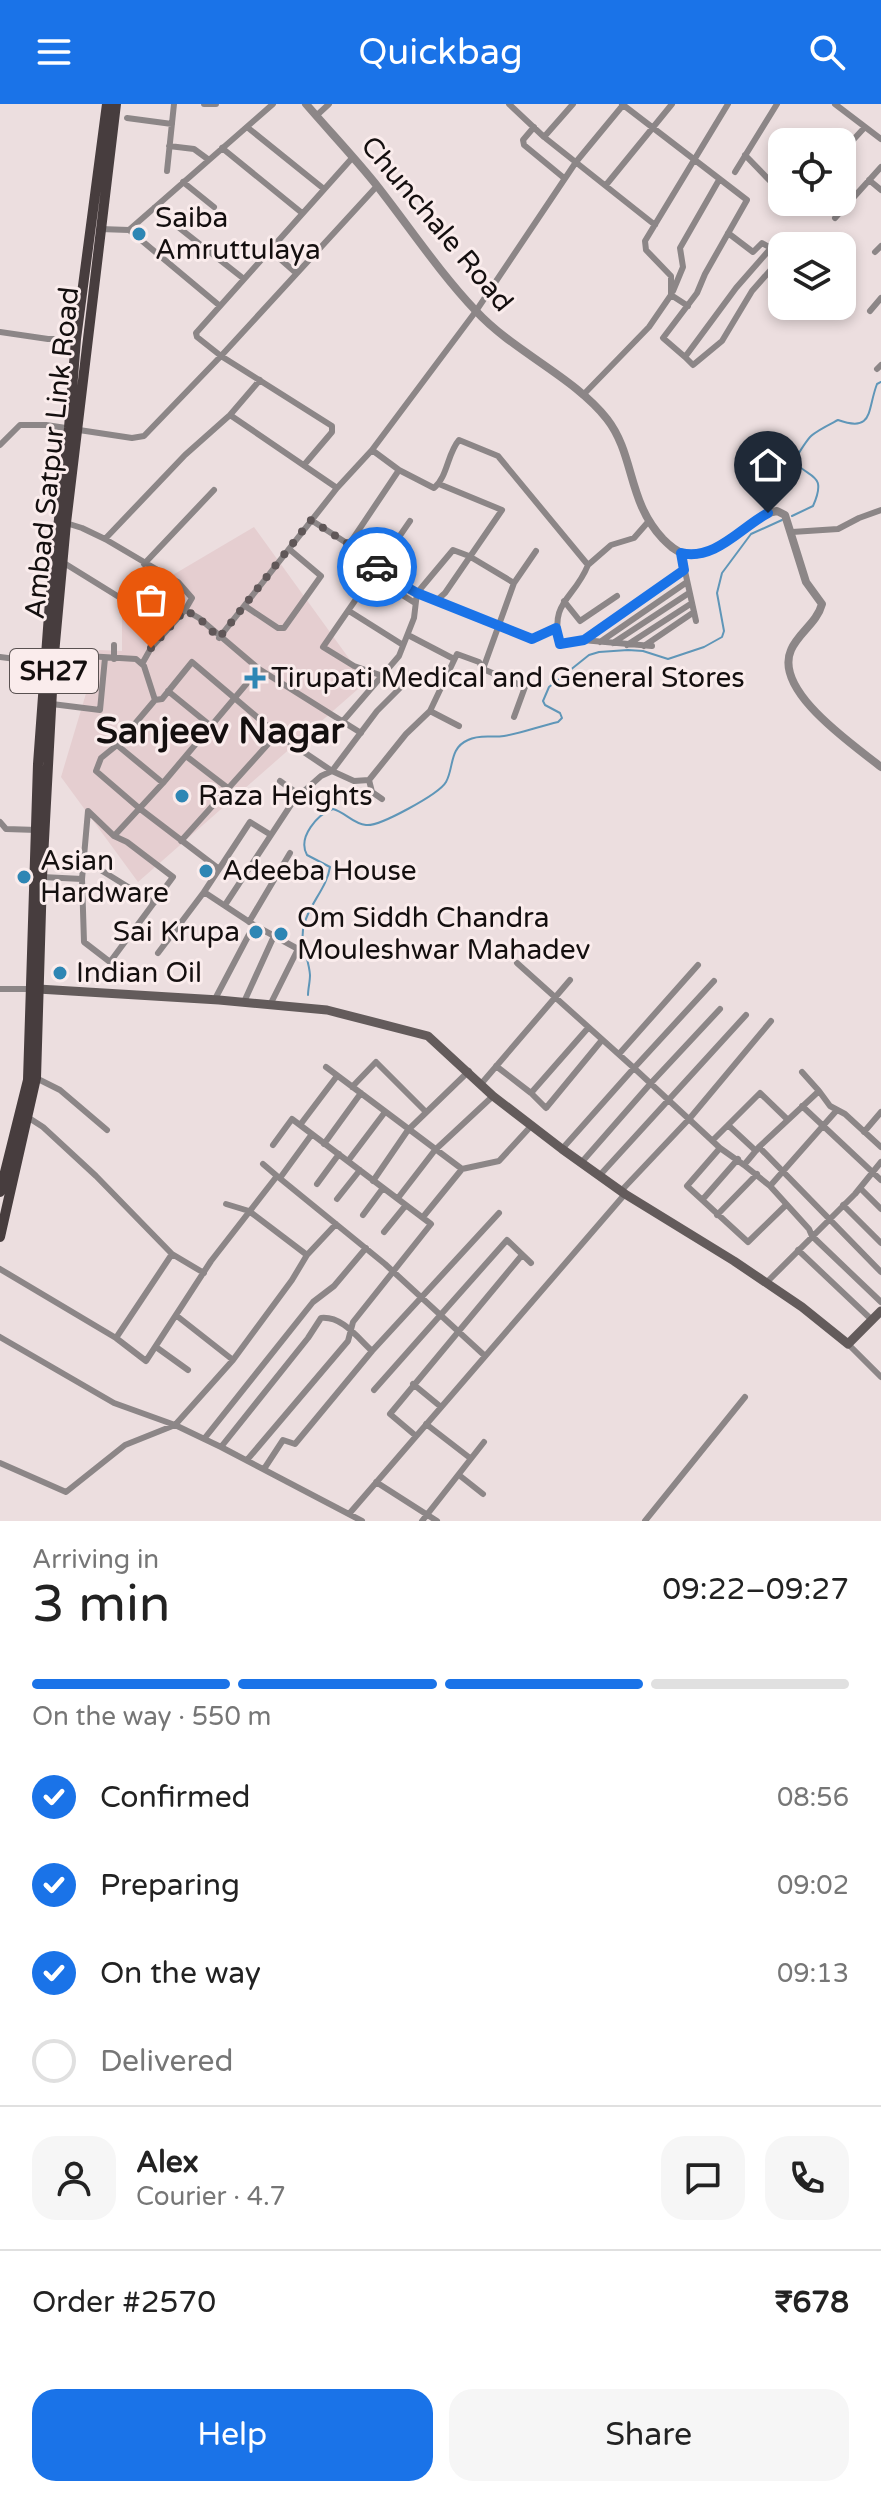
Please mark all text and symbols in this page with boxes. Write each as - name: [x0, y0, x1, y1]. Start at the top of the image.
- icon: menu: [32, 30, 76, 74]
- icon: search: [805, 30, 849, 74]
- text: Quickbag: [358, 31, 523, 74]
- map controls: [768, 128, 856, 320]
- button: locate: [768, 128, 856, 216]
- street label: Chunchale Road: [354, 129, 520, 319]
- place label: Saiba Amruttulaya: [155, 201, 321, 267]
- marker: Saiba Amruttulaya: [130, 225, 148, 243]
- button: layers: [768, 232, 856, 320]
- street label: Ambad Satpur Link Road: [18, 285, 86, 621]
- pin: [734, 431, 802, 513]
- icon: home: [746, 443, 790, 487]
- courier: [337, 527, 417, 607]
- icon: car: [355, 545, 399, 589]
- pin: [117, 566, 185, 648]
- icon: bag: [129, 578, 173, 622]
- road number: SH27: [10, 649, 98, 693]
- place label: Tirupati Medical and General Stores: [271, 661, 745, 695]
- marker: Tirupati Medical and General Stores: [246, 669, 264, 687]
- district label: Sanjeev Nagar: [96, 710, 345, 753]
- place label: Raza Heights: [198, 779, 373, 813]
- marker: Raza Heights: [173, 787, 191, 805]
- place label: Asian Hardware: [40, 844, 169, 910]
- place label: Adeeba House: [222, 854, 417, 888]
- marker: Adeeba House: [197, 862, 215, 880]
- marker: Asian Hardware: [15, 868, 33, 886]
- place label: Om Siddh Chandra Mouleshwar Mahadev: [297, 901, 590, 967]
- place label: Sai Krupa: [113, 915, 240, 949]
- marker: Sai Krupa: [247, 923, 265, 941]
- marker: Om Siddh Chandra Mouleshwar Mahadev: [272, 925, 290, 943]
- place label: Indian Oil: [76, 956, 202, 990]
- marker: Indian Oil: [51, 964, 69, 982]
- text: Arriving in: [32, 1544, 159, 1575]
- text: 09:22–09:27: [662, 1571, 849, 1608]
- text: 3 min: [32, 1573, 171, 1636]
- text: On the way · 550 m: [32, 1701, 271, 1732]
- icon: check: [32, 1775, 76, 1819]
- text: Confirmed: [100, 1779, 251, 1816]
- text: 08:56: [777, 1782, 849, 1813]
- icon: check: [32, 1863, 76, 1907]
- text: Preparing: [100, 1867, 240, 1904]
- text: 09:02: [777, 1870, 849, 1901]
- icon: check: [32, 1951, 76, 1995]
- text: On the way: [100, 1955, 261, 1992]
- text: 09:13: [777, 1958, 849, 1989]
- text: Delivered: [100, 2043, 234, 2080]
- button: person: [32, 2136, 116, 2220]
- button: chat: [661, 2136, 745, 2220]
- button: phone: [765, 2136, 849, 2220]
- text: Alex: [136, 2144, 199, 2181]
- text: Courier · 4.7: [136, 2181, 286, 2212]
- text: Order #2570: [32, 2284, 216, 2321]
- text: ₹678: [775, 2284, 849, 2321]
- button: Help: [32, 2389, 433, 2481]
- button: Share: [449, 2389, 849, 2481]

